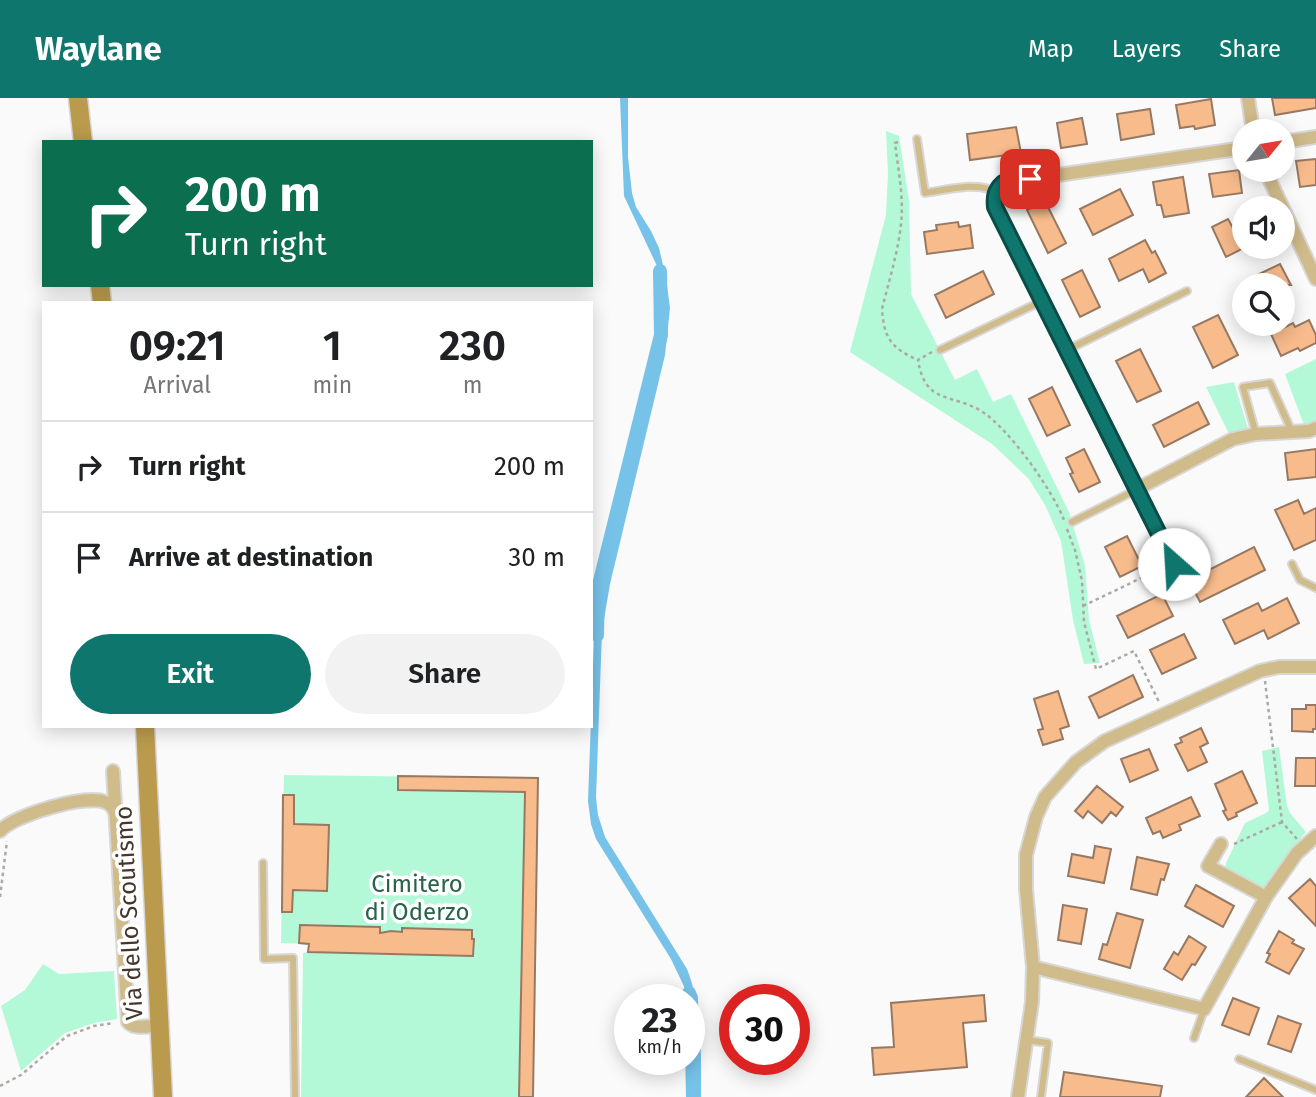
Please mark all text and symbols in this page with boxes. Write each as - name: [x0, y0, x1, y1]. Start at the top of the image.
- text: Waylane: [35, 29, 162, 69]
- text: Map: [1028, 35, 1074, 63]
- text: Layers: [1112, 35, 1181, 63]
- text: Share: [1219, 35, 1281, 63]
- north arrow: [1232, 119, 1295, 182]
- map controls: [1232, 119, 1295, 336]
- pin: [1000, 149, 1060, 209]
- icon: arrive: [1011, 160, 1049, 198]
- text: 200 m: [185, 165, 321, 224]
- icon: right: [70, 168, 161, 259]
- button: sound: [1232, 196, 1295, 259]
- text: Turn right: [185, 225, 327, 263]
- button: search: [1232, 273, 1295, 336]
- text: 09:21: [129, 321, 226, 371]
- text: 1: [323, 321, 342, 371]
- text: 230: [439, 321, 506, 371]
- text: Arrival: [144, 371, 211, 399]
- text: min: [312, 371, 352, 399]
- text: m: [463, 371, 482, 399]
- icon: right: [70, 448, 108, 486]
- text: Turn right: [129, 451, 246, 482]
- text: 200 m: [494, 451, 565, 482]
- position arrow: [1137, 527, 1211, 601]
- icon: arrive: [70, 539, 108, 577]
- text: Arrive at destination: [129, 542, 373, 573]
- text: 30 m: [508, 542, 565, 573]
- button: Exit: [70, 634, 311, 714]
- button: Share: [325, 634, 565, 714]
- street label: Via dello Scoutismo: [109, 805, 149, 1021]
- park label: Cimitero di Oderzo: [365, 870, 469, 926]
- speed limit sign: 30: [719, 984, 810, 1075]
- text: 23: [641, 999, 678, 1041]
- text: km/h: [637, 1036, 682, 1058]

